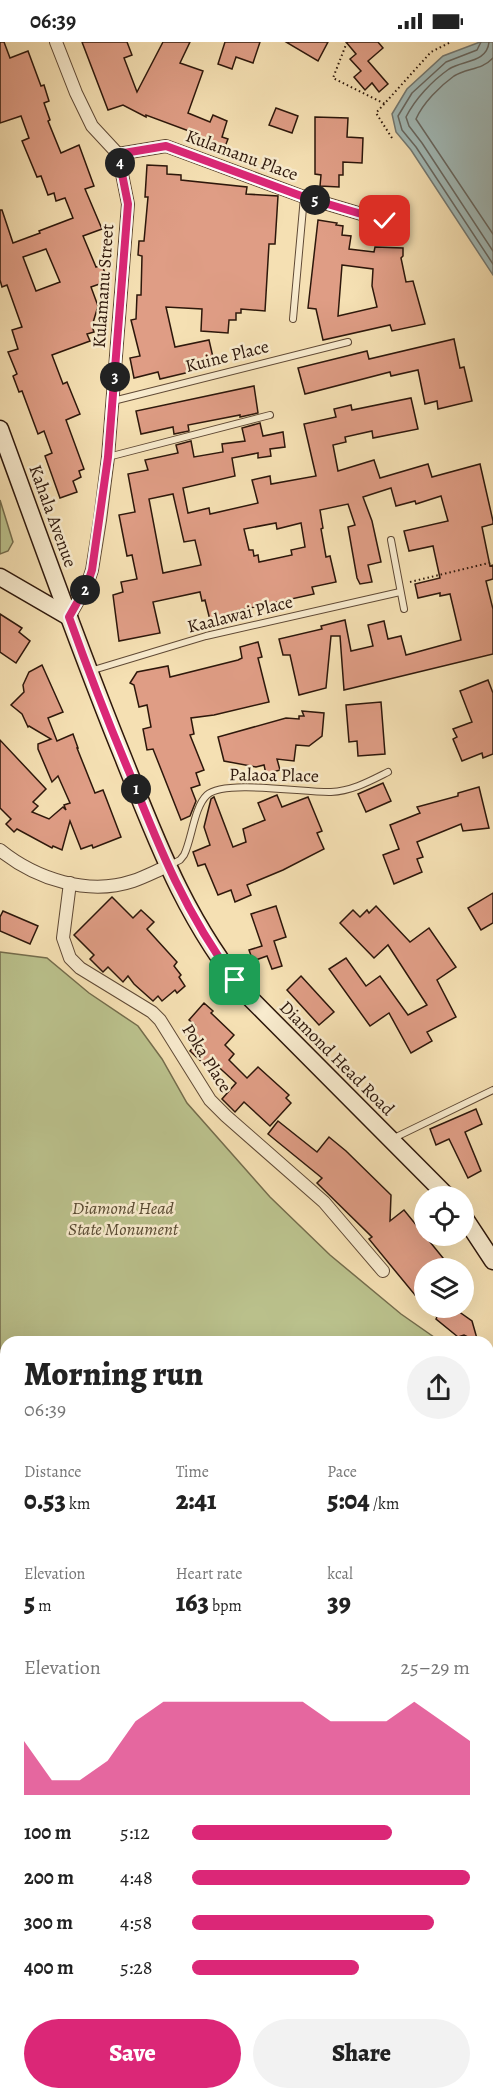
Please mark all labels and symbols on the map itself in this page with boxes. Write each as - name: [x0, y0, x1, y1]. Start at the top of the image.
- street label: Kulamanu Place: [182, 124, 302, 186]
- pin: 4: [105, 148, 135, 178]
- pin: 5: [300, 185, 330, 215]
- pin: [359, 195, 410, 246]
- street label: Kulamanu Street: [87, 223, 119, 349]
- street label: Kuine Place: [183, 334, 271, 378]
- pin: 3: [100, 362, 130, 392]
- street label: Kahala Avenue: [23, 461, 83, 571]
- pin: 2: [70, 575, 100, 605]
- street label: Kaalawai Place: [185, 589, 295, 639]
- street label: Palaoa Place: [229, 762, 319, 788]
- pin: 1: [121, 774, 151, 804]
- pin: [209, 954, 260, 1005]
- street label: Diamond Head Road: [274, 995, 400, 1121]
- street label: Poka Place: [176, 1019, 238, 1097]
- park label: Diamond Head State Monument: [68, 1196, 179, 1241]

